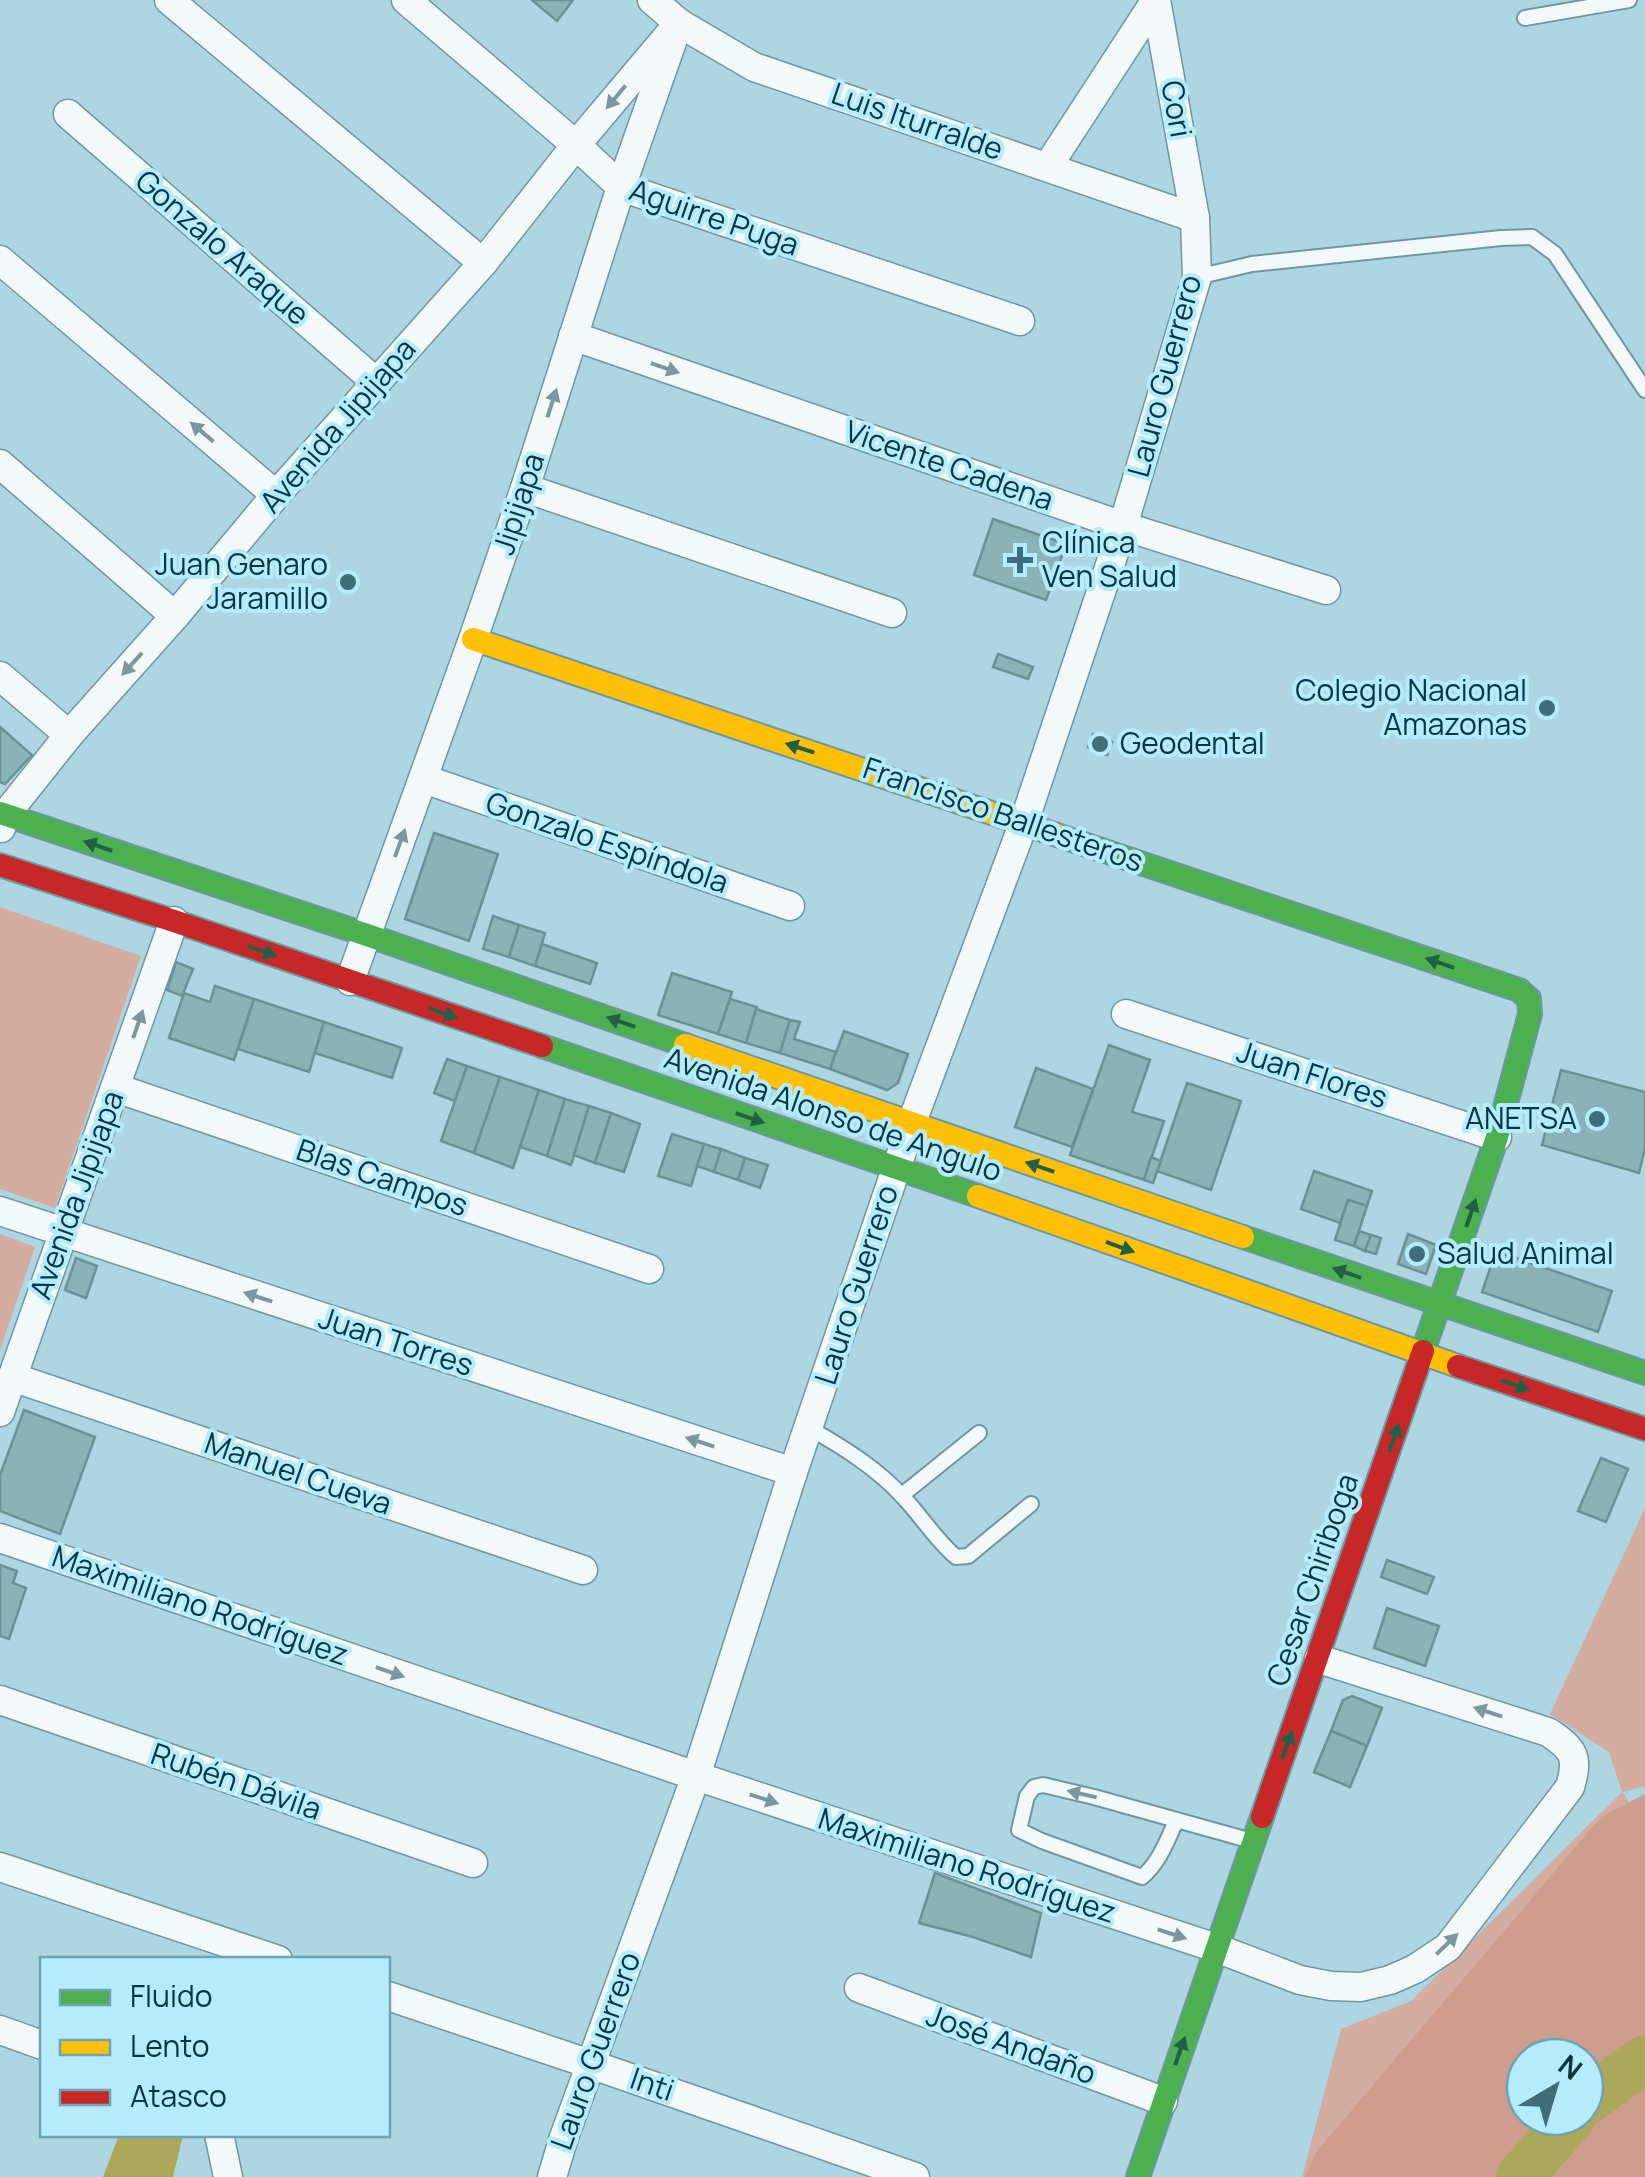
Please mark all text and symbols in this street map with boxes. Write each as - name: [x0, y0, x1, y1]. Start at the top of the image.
- street label: Luis Iturralde: [826, 72, 1009, 169]
- street label: Cori: [1152, 77, 1203, 140]
- one-way arrow: [606, 85, 627, 110]
- street label: Gonzalo Araque: [127, 160, 319, 334]
- street label: Aguirre Puga: [624, 168, 805, 265]
- street label: Lauro Guerrero: [1117, 270, 1210, 481]
- street label: Avenida Jipijapa: [250, 329, 424, 521]
- one-way arrow: [651, 361, 681, 376]
- one-way arrow: [545, 388, 560, 418]
- street label: Vicente Cadena: [840, 410, 1059, 519]
- one-way arrow: [189, 421, 214, 443]
- street label: Jipijapa: [482, 448, 553, 559]
- place label: Clínica Ven Salud: [1042, 521, 1177, 596]
- place label: Juan Genaro Jaramillo: [155, 543, 328, 618]
- marker: Clínica Ven Salud: [1007, 547, 1033, 573]
- marker: Juan Genaro Jaramillo: [337, 571, 359, 593]
- one-way arrow: [122, 651, 144, 676]
- place label: Colegio Nacional Amazonas: [1295, 669, 1527, 744]
- marker: Colegio Nacional Amazonas: [1536, 697, 1558, 719]
- place label: Geodental: [1120, 722, 1265, 763]
- marker: Geodental: [1089, 733, 1111, 755]
- one-way arrow: [785, 739, 815, 754]
- street label: Francisco Ballesteros: [858, 746, 1149, 881]
- street label: Gonzalo Espíndola: [481, 781, 734, 902]
- one-way arrow: [393, 828, 408, 858]
- one-way arrow: [83, 838, 113, 853]
- one-way arrow: [247, 944, 277, 959]
- one-way arrow: [1425, 954, 1455, 969]
- one-way arrow: [428, 1006, 458, 1021]
- one-way arrow: [132, 1008, 147, 1038]
- one-way arrow: [606, 1014, 636, 1029]
- street label: Juan Flores: [1232, 1030, 1393, 1117]
- street label: Avenida Alonso de Angulo: [659, 1037, 1008, 1191]
- street label: Avenida Jipijapa: [19, 1085, 132, 1304]
- place label: ANETSA: [1465, 1097, 1577, 1138]
- marker: ANETSA: [1586, 1108, 1608, 1130]
- one-way arrow: [736, 1111, 766, 1126]
- street label: Blas Campos: [291, 1128, 474, 1225]
- one-way arrow: [1025, 1158, 1055, 1173]
- street label: Lauro Guerrero: [804, 1179, 907, 1390]
- one-way arrow: [1464, 1198, 1479, 1228]
- place label: Salud Animal: [1437, 1232, 1614, 1273]
- one-way arrow: [1106, 1240, 1136, 1255]
- marker: Salud Animal: [1406, 1243, 1428, 1265]
- one-way arrow: [1332, 1265, 1362, 1280]
- one-way arrow: [243, 1288, 273, 1303]
- street label: Juan Torres: [314, 1296, 479, 1385]
- one-way arrow: [1500, 1379, 1530, 1394]
- street label: Manuel Cueva: [199, 1421, 397, 1524]
- one-way arrow: [1387, 1422, 1402, 1452]
- one-way arrow: [685, 1433, 715, 1448]
- street label: Cesar Chiriboga: [1256, 1468, 1367, 1691]
- street label: Maximiliano Rodríguez: [47, 1535, 354, 1675]
- one-way arrow: [376, 1665, 406, 1680]
- one-way arrow: [1473, 1704, 1503, 1719]
- one-way arrow: [1281, 1729, 1296, 1759]
- street label: Rubén Dávila: [146, 1732, 327, 1829]
- one-way arrow: [1066, 1786, 1097, 1801]
- one-way arrow: [750, 1792, 780, 1807]
- street label: Maximiliano Rodríguez: [813, 1797, 1121, 1932]
- one-way arrow: [1158, 1928, 1188, 1943]
- one-way arrow: [1434, 1933, 1458, 1956]
- street label: Lauro Guerrero: [540, 1946, 649, 2155]
- legend: [40, 1957, 390, 2137]
- text: Fluido: [130, 1975, 212, 2016]
- street label: José Andaño: [921, 1994, 1102, 2093]
- text: Lento: [130, 2025, 209, 2066]
- one-way arrow: [1173, 2036, 1188, 2066]
- north arrow: [1505, 2037, 1605, 2137]
- text: N: [1551, 2045, 1591, 2088]
- street label: Inti: [625, 2057, 680, 2110]
- text: Atasco: [130, 2075, 227, 2116]

